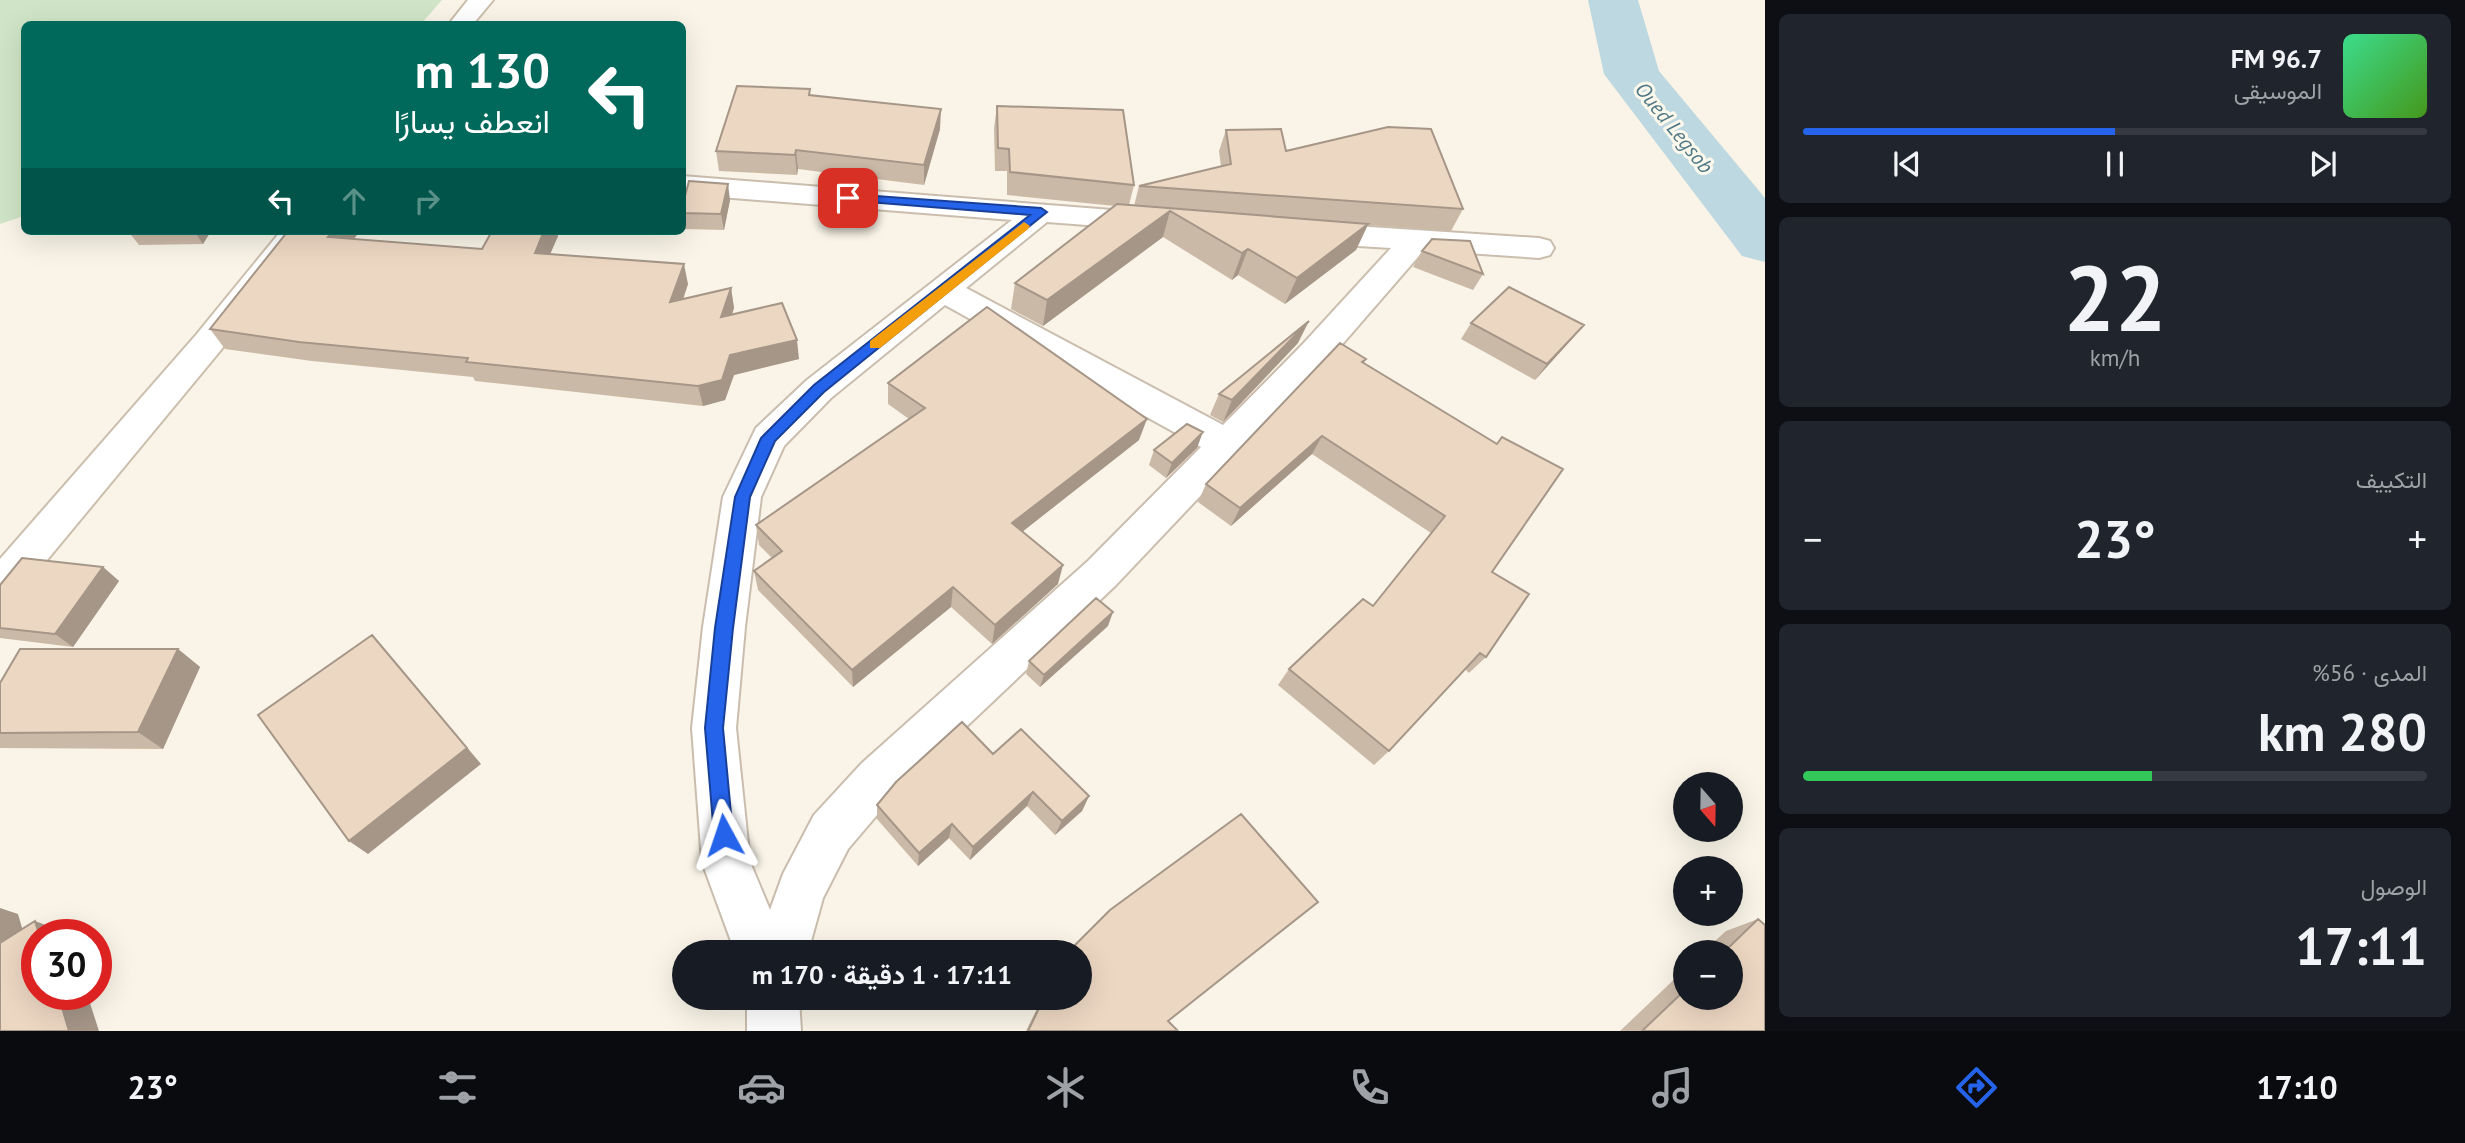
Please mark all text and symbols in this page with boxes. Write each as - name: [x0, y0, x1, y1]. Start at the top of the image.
- text: 130 m: [415, 38, 550, 102]
- text: 96.7 FM: [2231, 42, 2322, 75]
- icon: left: [574, 49, 665, 140]
- water label: Oued Legsob: [1629, 76, 1720, 179]
- text: الموسيقى: [2234, 76, 2322, 105]
- text: انعطف يسارًا: [394, 100, 550, 142]
- icon: previous: [1888, 145, 1926, 183]
- icon: pause: [2096, 145, 2134, 183]
- icon: next: [2304, 145, 2342, 183]
- pin: [818, 168, 878, 228]
- icon: arrive: [829, 179, 867, 217]
- icon: left: [262, 182, 300, 220]
- icon: ahead: [335, 182, 373, 220]
- icon: right: [408, 182, 446, 220]
- text: 22: [2063, 238, 2167, 356]
- text: km/h: [2090, 343, 2140, 372]
- text: التكييف: [2356, 465, 2427, 494]
- text: 23°: [2074, 505, 2156, 572]
- text: −: [1803, 514, 1822, 563]
- text: +: [2408, 514, 2427, 563]
- text: المدى · 56%: [2312, 658, 2427, 687]
- text: 280 km: [2258, 698, 2427, 765]
- north arrow: [1673, 772, 1743, 842]
- map controls: [1673, 772, 1743, 1010]
- position arrow: [687, 798, 761, 872]
- button: +: [1673, 856, 1743, 926]
- text: الوصول: [2361, 872, 2427, 901]
- text: 17:11: [2295, 912, 2427, 979]
- speed limit sign: 30: [21, 919, 112, 1010]
- button: −: [1673, 940, 1743, 1010]
- text: 17:11 · 1 دقيقة · 170 m: [752, 958, 1012, 991]
- icon: filters: [433, 1063, 482, 1112]
- icon: car: [737, 1063, 786, 1112]
- icon: climate: [1041, 1063, 1090, 1112]
- icon: phone: [1345, 1063, 1394, 1112]
- icon: music: [1648, 1063, 1697, 1112]
- icon: directions: [1952, 1063, 2001, 1112]
- text: 23°: [128, 1066, 178, 1108]
- text: 17:10: [2256, 1066, 2338, 1108]

